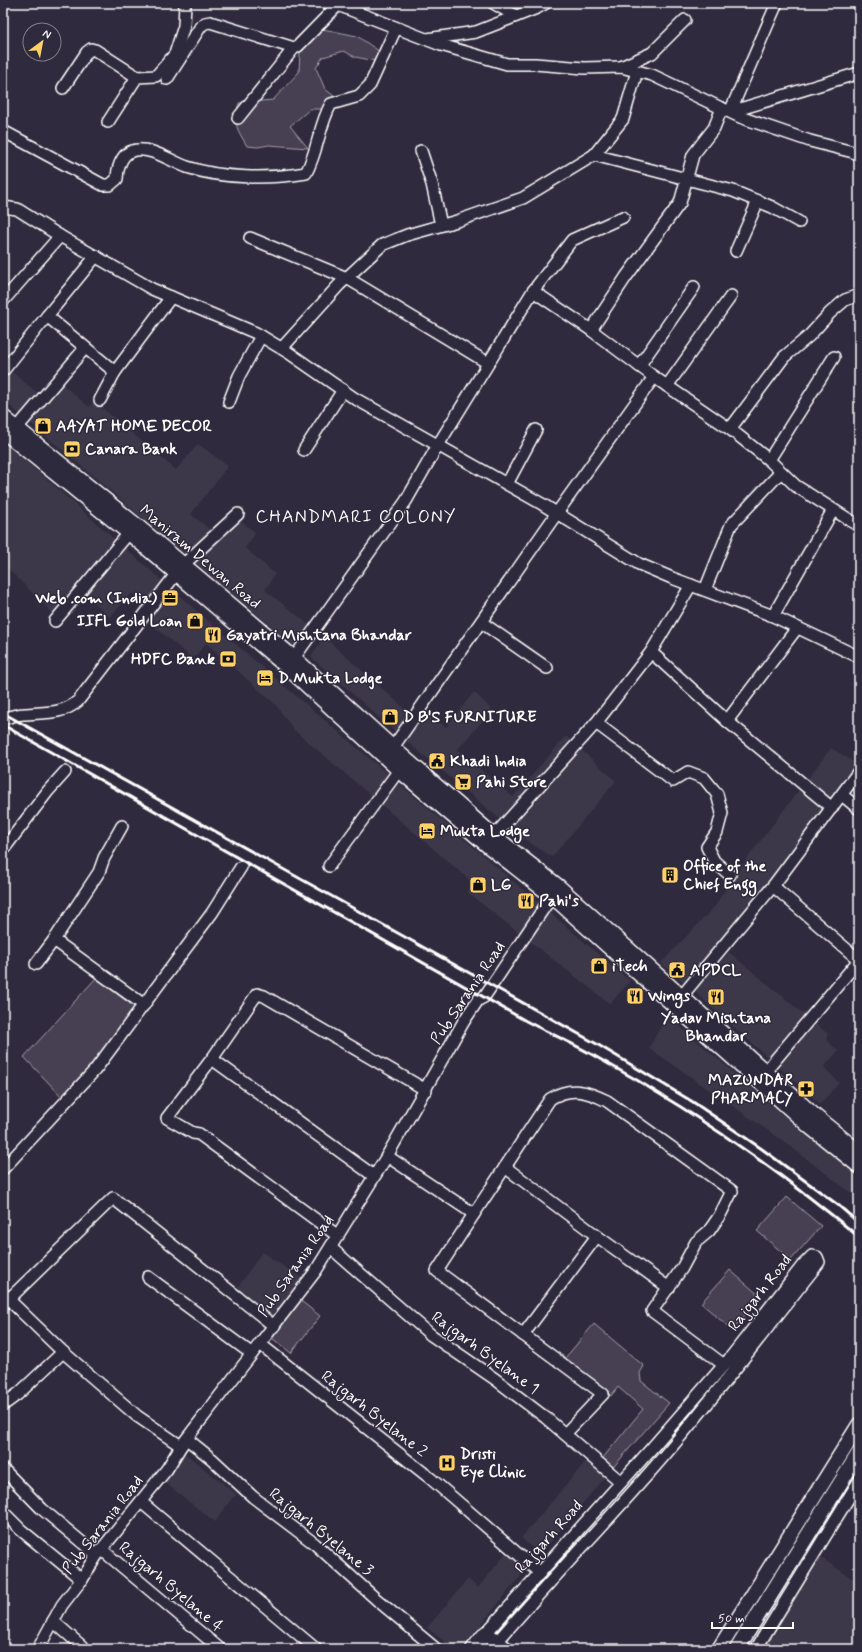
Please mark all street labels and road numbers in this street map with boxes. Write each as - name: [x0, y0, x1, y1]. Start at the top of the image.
- street label: Maniram Dewan Road: [135, 500, 265, 614]
- street label: Pub Sarania Road: [426, 937, 510, 1049]
- street label: Pub Sarania Road: [253, 1211, 339, 1321]
- street label: Rajgarh Road: [723, 1250, 797, 1336]
- street label: Rajgarh Byelane 1: [426, 1307, 543, 1400]
- street label: Rajgarh Byelane 2: [316, 1366, 431, 1463]
- street label: Pub Sarania Road: [58, 1471, 148, 1579]
- street label: Rajgarh Byelane 3: [264, 1483, 378, 1581]
- street label: Rajgarh Road: [510, 1496, 588, 1579]
- street label: Rajgarh Byelane 4: [114, 1537, 228, 1638]

